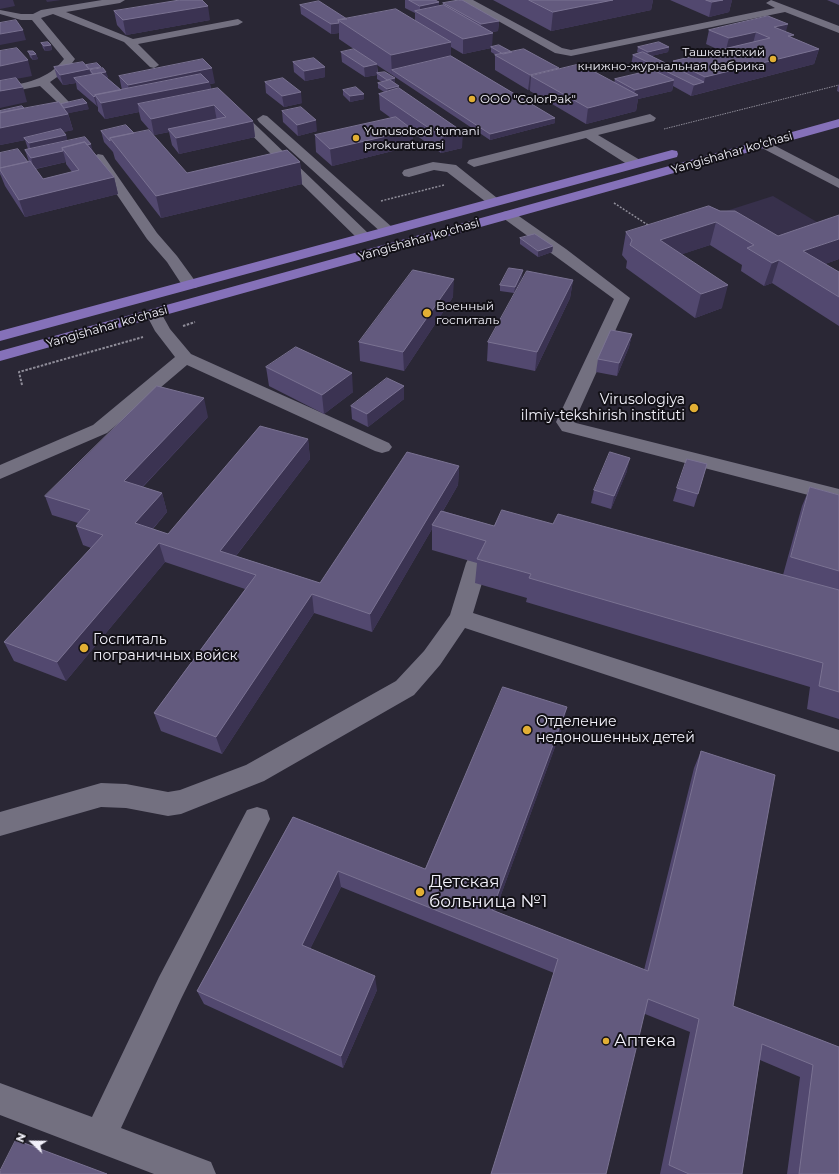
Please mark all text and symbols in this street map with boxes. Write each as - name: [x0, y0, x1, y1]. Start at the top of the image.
- place label: Ташкентский книжно-журнальная фабрика: [577, 45, 765, 73]
- marker: Ташкентский книжно-журнальная фабрика: [768, 54, 778, 64]
- place label: OOO "ColorPak": [480, 92, 576, 106]
- marker: OOO "ColorPak": [467, 94, 477, 104]
- place label: Yunusobod tumani prokuraturasi: [364, 124, 480, 152]
- street label: Yangishahar ko‘chasi: [670, 129, 794, 177]
- marker: Yunusobod tumani prokuraturasi: [351, 133, 361, 143]
- street label: Yangishahar ko‘chasi: [357, 216, 481, 264]
- place label: Военный госпиталь: [436, 299, 499, 327]
- street label: Yangishahar ko‘chasi: [45, 303, 169, 351]
- marker: Военный госпиталь: [421, 307, 433, 319]
- place label: Virusologiya ilmiy-tekshirish instituti: [521, 392, 685, 424]
- marker: Virusologiya ilmiy-tekshirish instituti: [688, 402, 700, 414]
- place label: Госпиталь пограничных войск: [93, 632, 238, 664]
- marker: Госпиталь пограничных войск: [78, 642, 90, 654]
- place label: Отделение недоношенных детей: [536, 714, 695, 746]
- marker: Отделение недоношенных детей: [521, 724, 533, 736]
- place label: Детская больница №1: [429, 872, 547, 912]
- marker: Детская больница №1: [414, 886, 426, 898]
- place label: Аптека: [614, 1031, 676, 1051]
- marker: Аптека: [601, 1036, 611, 1046]
- north arrow: [12, 1122, 52, 1162]
- text: N: [13, 1131, 29, 1144]

